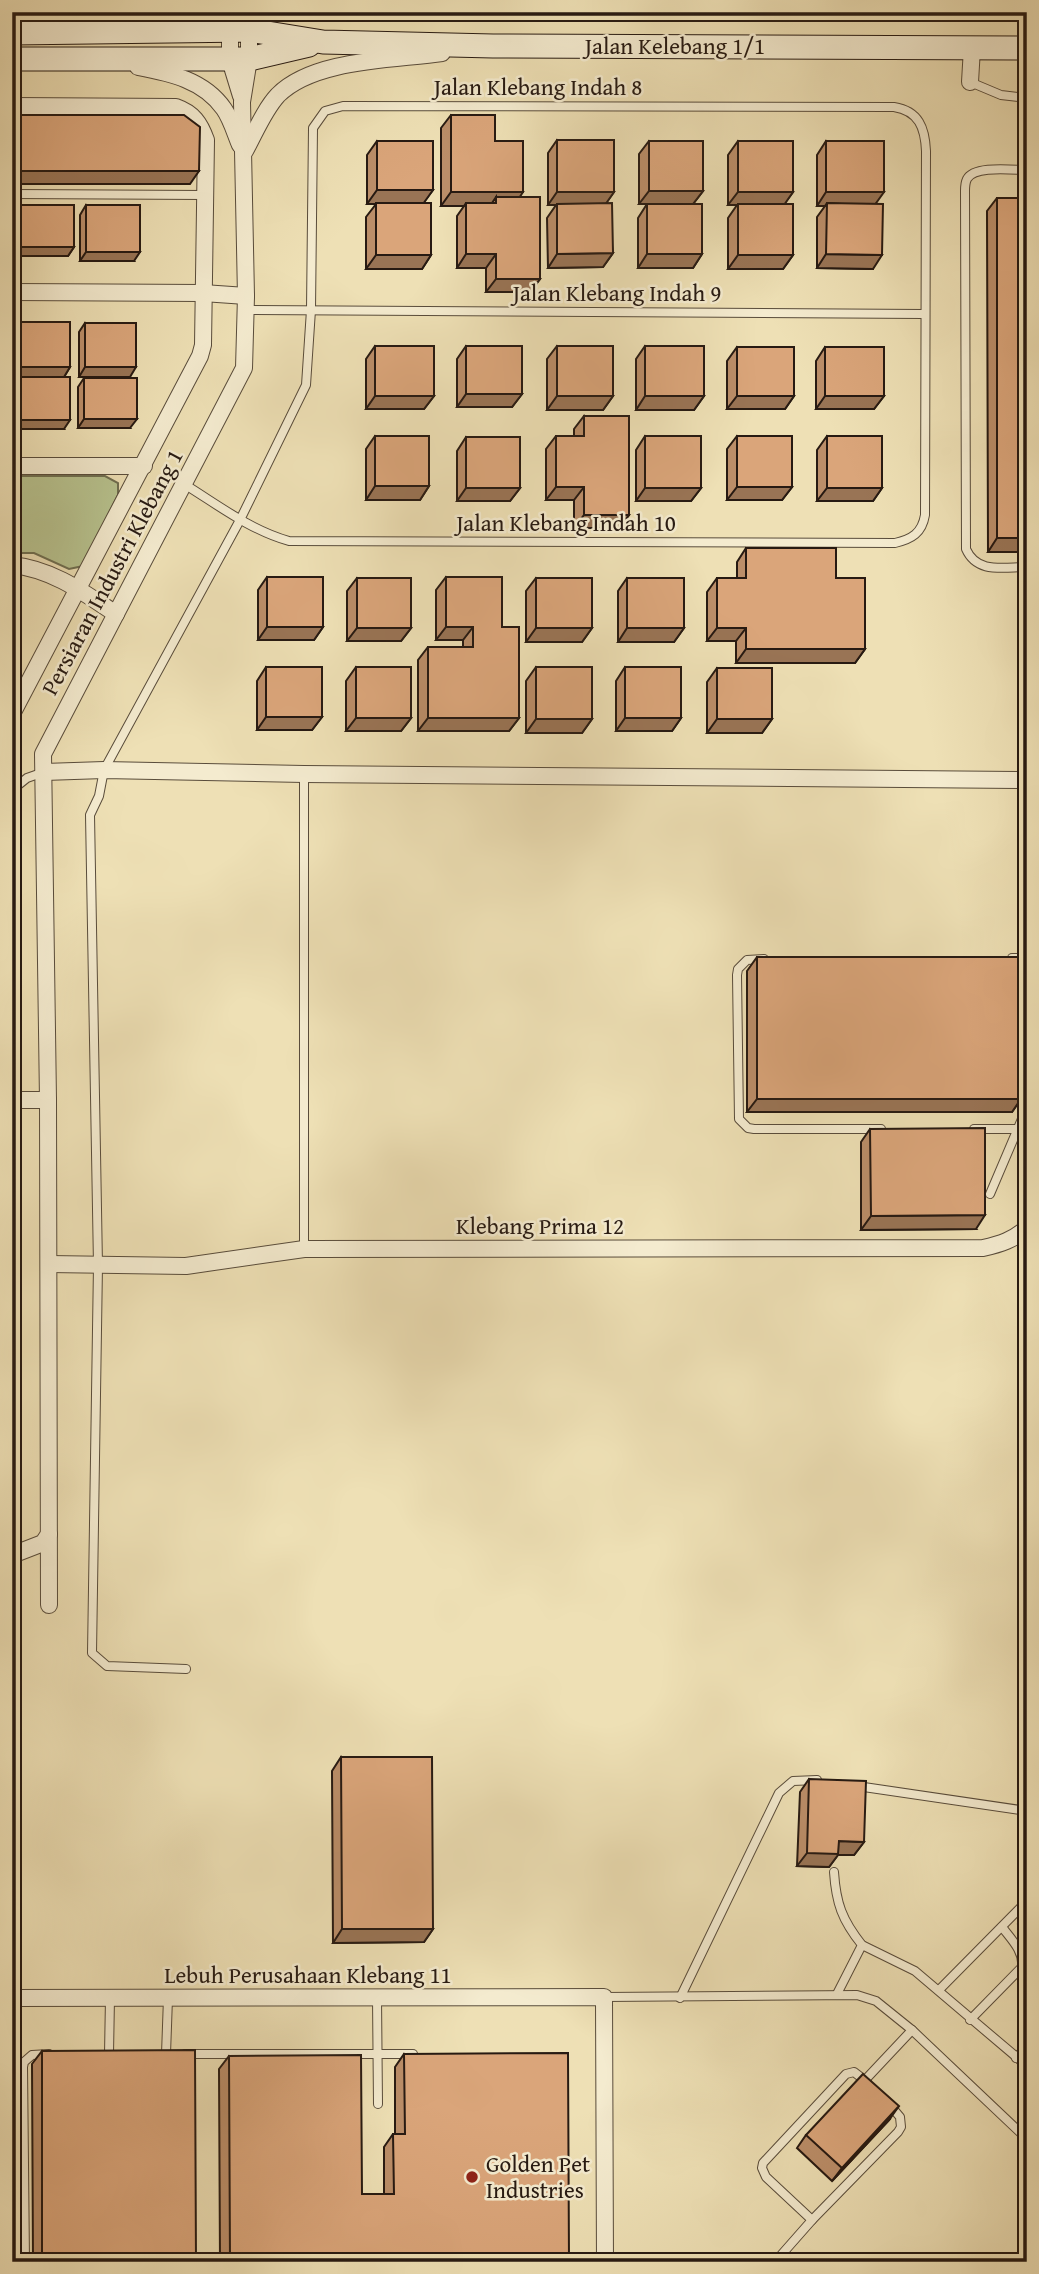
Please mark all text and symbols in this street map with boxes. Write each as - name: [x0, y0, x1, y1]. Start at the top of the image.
- street label: Jalan Kelebang 1/1: [582, 29, 765, 62]
- street label: Jalan Klebang Indah 8: [431, 70, 642, 103]
- street label: Jalan Klebang Indah 9: [510, 276, 721, 309]
- street label: Persiaran Industri Klebang 1: [33, 443, 191, 701]
- street label: Jalan Klebang Indah 10: [453, 506, 676, 539]
- street label: Klebang Prima 12: [456, 1209, 624, 1242]
- street label: Lebuh Perusahaan Klebang 11: [164, 1958, 452, 1991]
- place label: Golden Pet Industries: [486, 2147, 590, 2206]
- marker: Golden Pet Industries: [464, 2169, 480, 2185]

